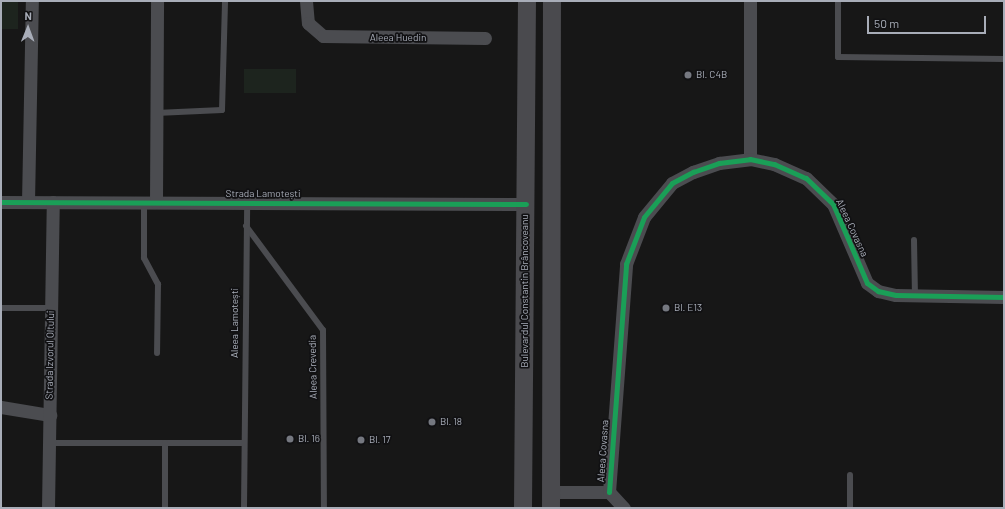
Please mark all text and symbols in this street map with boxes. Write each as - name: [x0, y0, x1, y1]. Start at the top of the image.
- north arrow: [8, 8, 48, 48]
- scale bar: [869, 8, 988, 34]
- text: N: [24, 9, 32, 22]
- text: 50 m: [874, 16, 899, 30]
- street label: Aleea Huedin: [370, 32, 426, 44]
- place label: Bl. C4B: [696, 69, 727, 81]
- marker: Bl. C4B: [683, 70, 693, 80]
- street label: Strada Lamotești: [226, 188, 300, 200]
- street label: Aleea Covasna: [833, 197, 871, 259]
- street label: Bulevardul Constantin Brâncoveanu: [519, 214, 531, 368]
- street label: Aleea Lamotești: [229, 288, 241, 358]
- place label: Bl. E13: [674, 302, 702, 314]
- marker: Bl. E13: [661, 303, 671, 313]
- street label: Strada Izvorul Oltului: [43, 310, 57, 400]
- street label: Aleea Crevedia: [306, 335, 320, 399]
- place label: Bl. 18: [440, 416, 462, 428]
- marker: Bl. 18: [427, 417, 437, 427]
- street label: Aleea Covasna: [595, 419, 611, 483]
- place label: Bl. 16: [298, 433, 320, 445]
- marker: Bl. 16: [285, 434, 295, 444]
- place label: Bl. 17: [369, 434, 391, 446]
- marker: Bl. 17: [356, 435, 366, 445]

